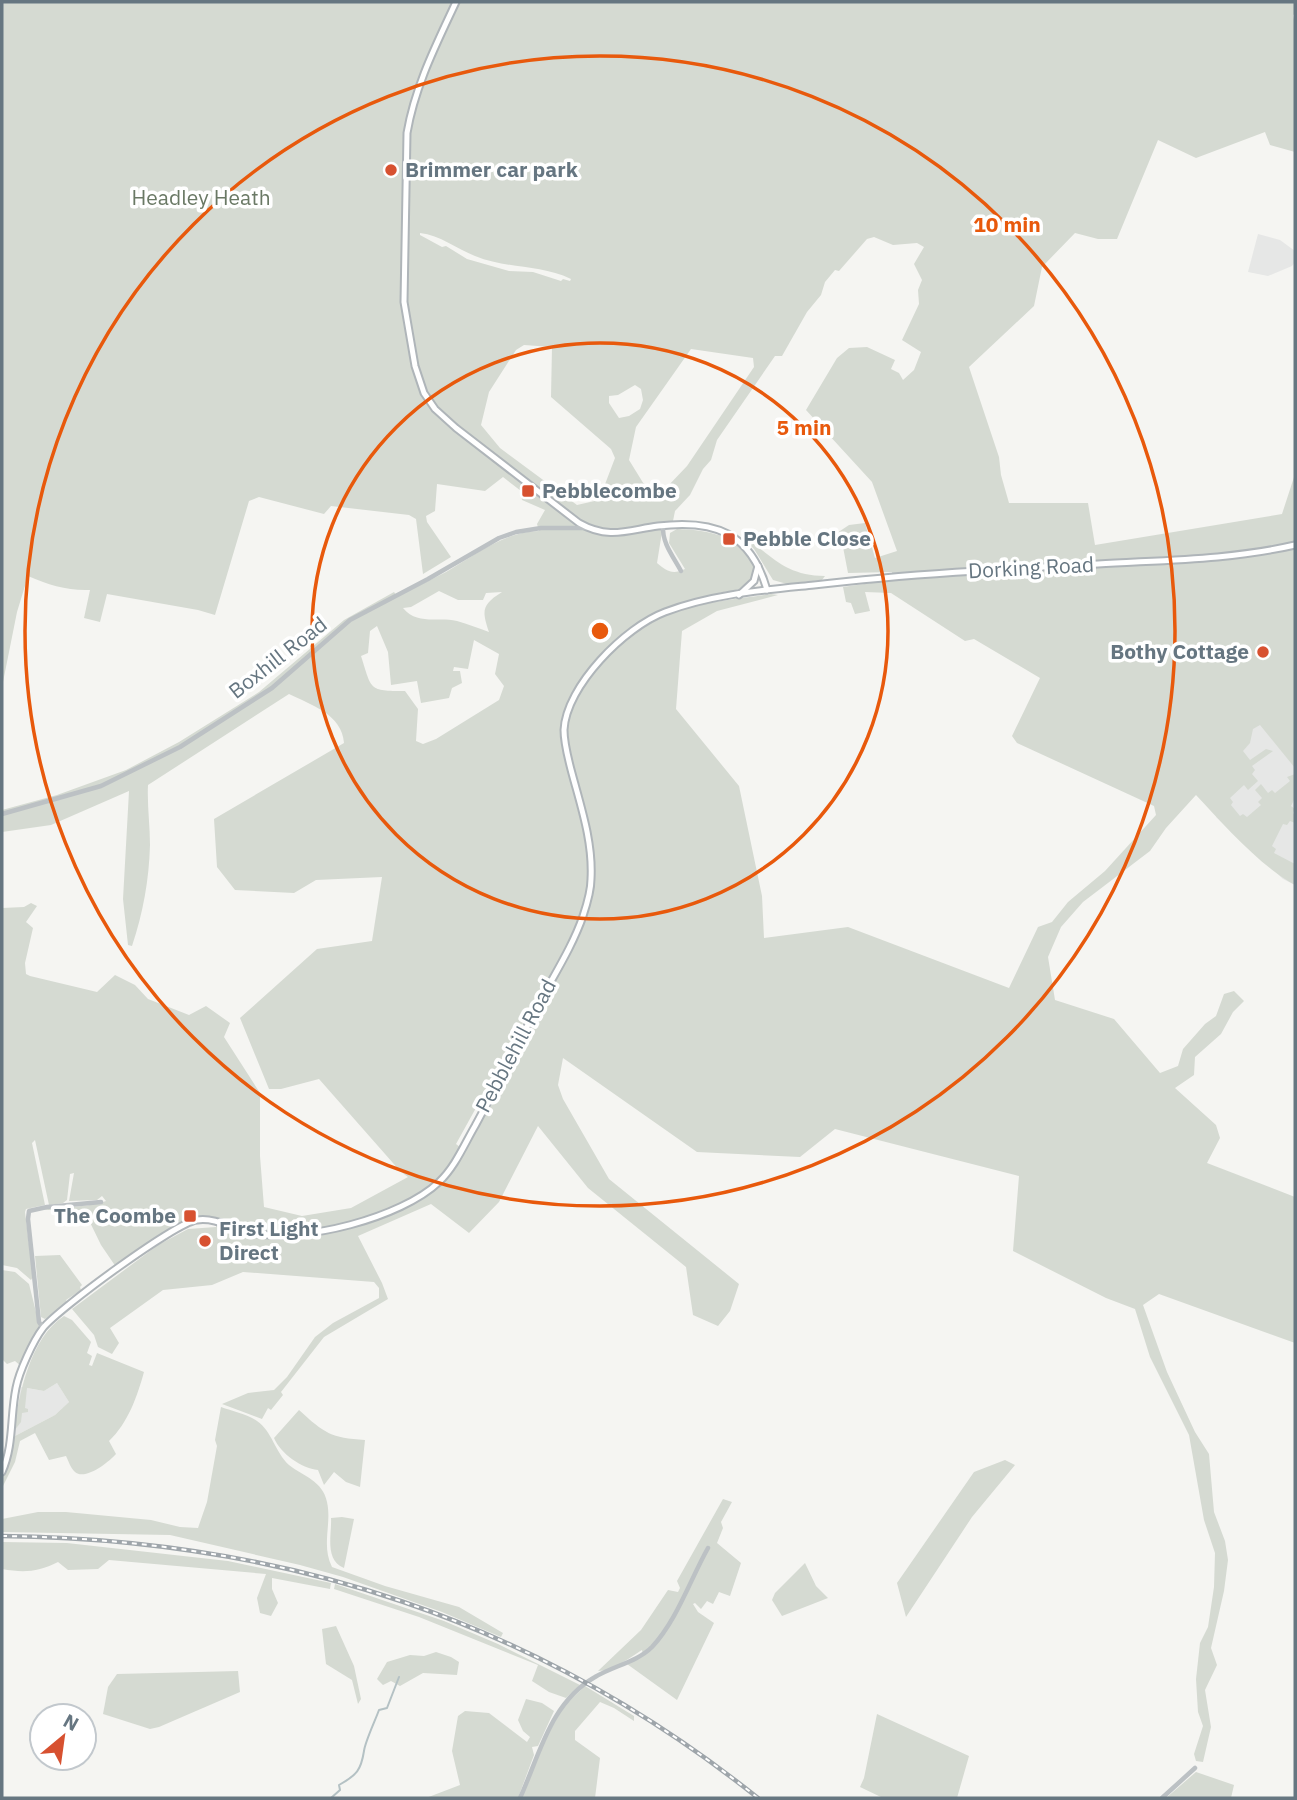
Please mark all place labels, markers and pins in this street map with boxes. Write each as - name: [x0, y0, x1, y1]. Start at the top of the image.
- place label: Brimmer car park: [405, 155, 579, 183]
- marker: Brimmer car park: [383, 162, 399, 178]
- place label: Pebblecombe: [542, 476, 677, 504]
- marker: Pebblecombe: [520, 483, 536, 499]
- place label: Pebble Close: [743, 524, 871, 552]
- marker: Pebble Close: [721, 531, 737, 547]
- centre of rings: [588, 619, 612, 643]
- place label: Bothy Cottage: [1110, 637, 1249, 665]
- marker: Bothy Cottage: [1255, 644, 1271, 660]
- place label: The Coombe: [54, 1201, 176, 1229]
- marker: The Coombe: [182, 1208, 198, 1224]
- place label: First Light Direct: [219, 1214, 318, 1266]
- marker: First Light Direct: [197, 1233, 213, 1249]

